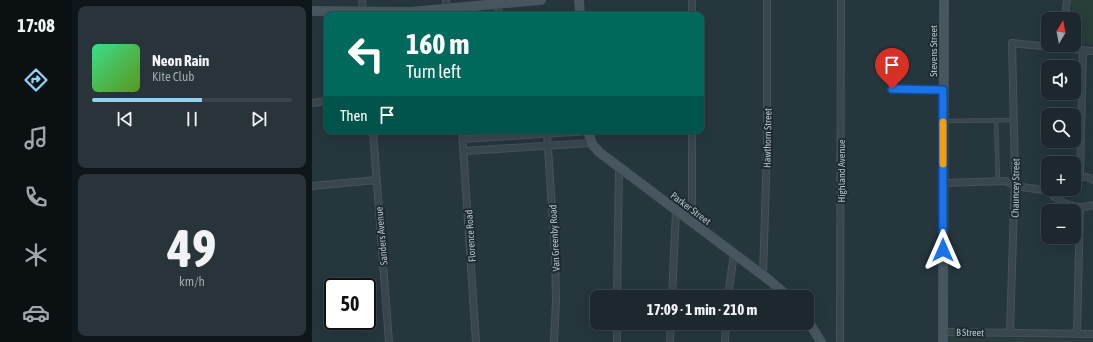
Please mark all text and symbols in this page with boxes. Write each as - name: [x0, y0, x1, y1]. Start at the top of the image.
- north arrow: [1041, 12, 1081, 52]
- map controls: [1041, 12, 1081, 244]
- text: 17:08: [17, 15, 55, 36]
- street label: Stevens Street: [928, 25, 939, 77]
- icon: left: [340, 28, 392, 80]
- text: 160 m: [406, 28, 469, 60]
- pin: [875, 48, 909, 89]
- text: Neon Rain: [152, 52, 209, 69]
- icon: arrive: [881, 54, 903, 76]
- button: sound: [1041, 60, 1081, 100]
- text: Turn left: [406, 61, 461, 82]
- icon: directions: [22, 66, 50, 94]
- text: Kite Club: [152, 69, 194, 84]
- icon: arrive: [376, 104, 398, 126]
- text: Then: [340, 107, 368, 124]
- icon: previous: [114, 108, 136, 130]
- icon: pause: [181, 108, 203, 130]
- icon: next: [248, 108, 270, 130]
- street label: Hawthorn Street: [761, 108, 774, 168]
- button: search: [1041, 108, 1081, 148]
- icon: music: [22, 124, 50, 152]
- street label: Highland Avenue: [836, 139, 847, 203]
- button: +: [1041, 156, 1081, 196]
- street label: Chauncey Street: [1009, 158, 1022, 218]
- icon: phone: [22, 183, 50, 211]
- street label: Parker Street: [668, 190, 713, 227]
- street label: Van Greenby Road: [547, 204, 562, 272]
- button: −: [1041, 204, 1081, 244]
- street label: Sanders Avenue: [373, 206, 390, 266]
- street label: Florence Road: [463, 209, 478, 262]
- text: 49: [168, 218, 216, 278]
- position arrow: [922, 229, 964, 271]
- icon: climate: [22, 241, 50, 269]
- text: km/h: [179, 274, 205, 289]
- speed limit sign: 50: [324, 278, 376, 330]
- icon: car: [22, 299, 50, 327]
- text: 17:09 · 1 min · 210 m: [647, 301, 757, 318]
- street label: B Street: [956, 327, 984, 338]

